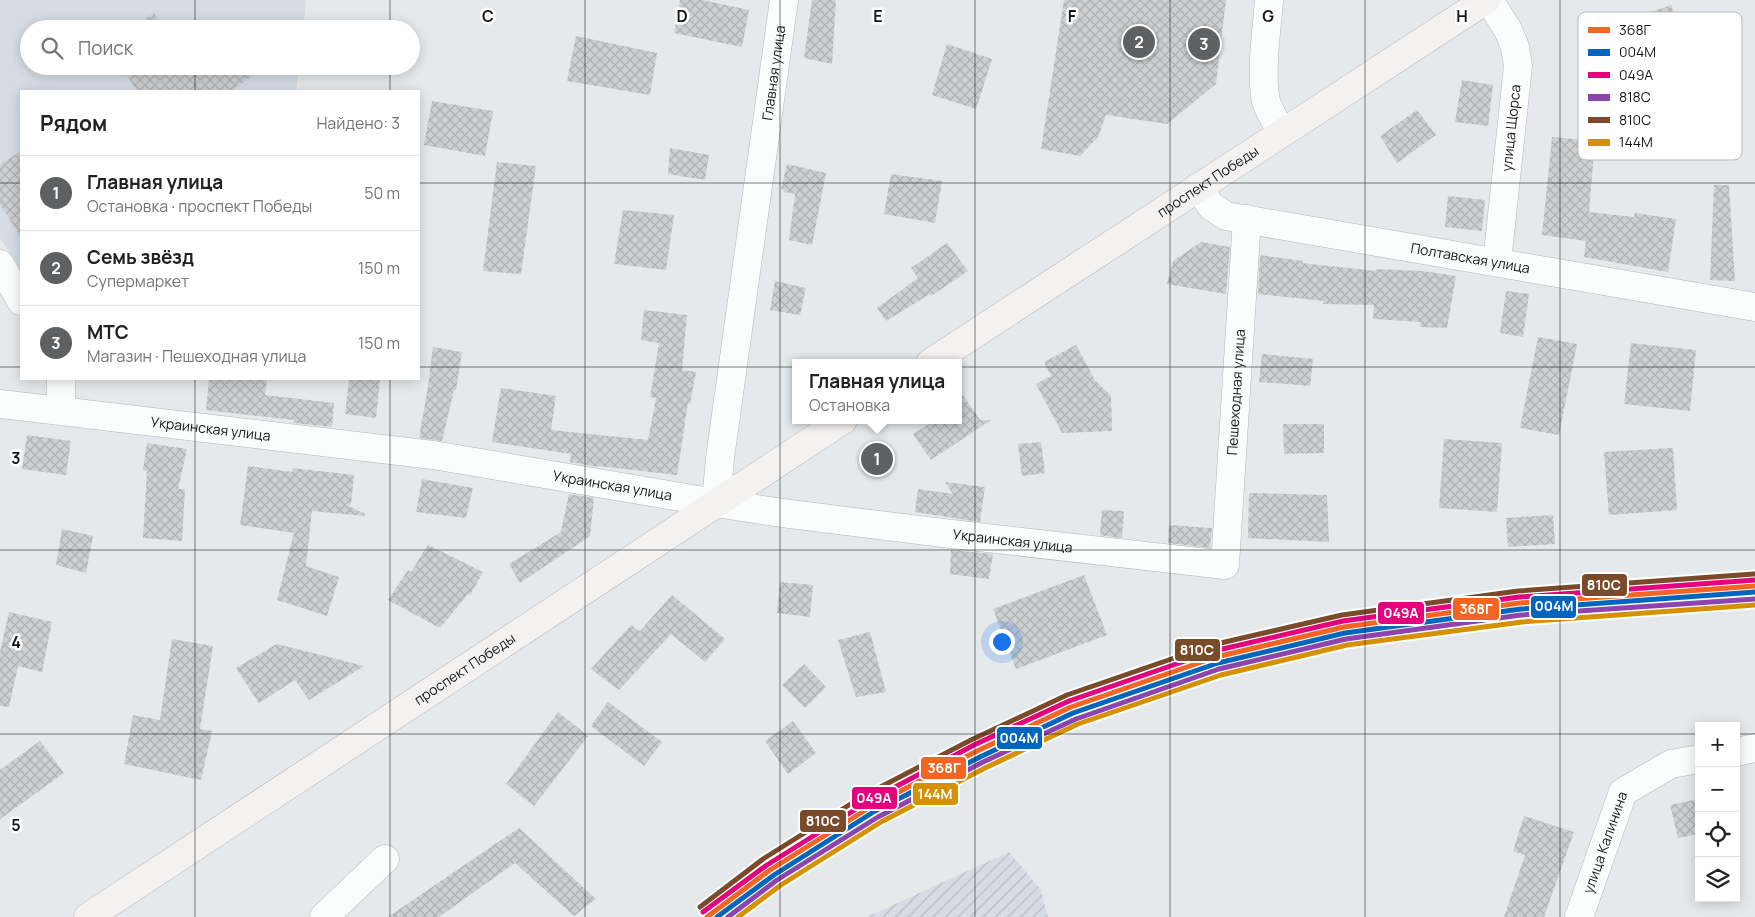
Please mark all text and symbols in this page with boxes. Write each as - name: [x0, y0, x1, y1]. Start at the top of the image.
- text: C: [482, 5, 494, 27]
- text: D: [676, 5, 688, 27]
- text: E: [873, 5, 883, 27]
- text: F: [1068, 5, 1077, 27]
- text: G: [1262, 5, 1274, 27]
- text: H: [1456, 5, 1468, 27]
- legend: [1578, 12, 1742, 160]
- search box: [20, 20, 420, 75]
- text: 368Г: [1619, 20, 1652, 39]
- pin: 2: [1123, 23, 1155, 61]
- street label: Главная улица: [757, 24, 789, 122]
- pin: 3: [1188, 25, 1220, 63]
- icon: search: [38, 34, 66, 62]
- text: Поиск: [78, 35, 133, 61]
- text: 004М: [1619, 42, 1656, 61]
- text: 049А: [1619, 65, 1653, 84]
- street label: улица Щорса: [1496, 84, 1525, 172]
- text: 818С: [1619, 87, 1651, 106]
- text: Рядом: [40, 109, 107, 137]
- text: 810С: [1619, 110, 1651, 129]
- text: Найдено: 3: [316, 112, 400, 134]
- text: 144М: [1619, 132, 1653, 151]
- street label: проспект Победы: [1153, 141, 1262, 221]
- text: Главная улица: [87, 169, 223, 195]
- text: 1: [52, 182, 60, 204]
- text: 50 m: [364, 182, 400, 204]
- text: Остановка · проспект Победы: [87, 195, 312, 217]
- street label: Полтавская улица: [1409, 238, 1532, 277]
- text: Семь звёзд: [87, 244, 194, 270]
- text: 2: [51, 257, 61, 279]
- text: 150 m: [358, 257, 400, 279]
- text: Супермаркет: [87, 270, 189, 292]
- text: МТС: [87, 319, 129, 345]
- street label: Пешеходная улица: [1222, 328, 1249, 456]
- text: 3: [51, 332, 61, 354]
- text: 150 m: [358, 332, 400, 354]
- text: Магазин · Пешеходная улица: [87, 345, 306, 367]
- popup: [792, 359, 962, 424]
- text: Главная улица: [809, 368, 945, 394]
- text: Остановка: [809, 394, 890, 416]
- street label: Украинская улица: [150, 412, 272, 445]
- pin: 1: [861, 440, 893, 478]
- text: 3: [11, 447, 21, 469]
- street label: Украинская улица: [551, 465, 674, 504]
- street label: Украинская улица: [952, 524, 1074, 557]
- line badge: 810С: [1581, 573, 1628, 597]
- text: 810С: [1587, 575, 1621, 594]
- line badge: 004М: [1530, 595, 1577, 619]
- text: 004М: [1535, 596, 1573, 615]
- line badge: 368Г: [1452, 597, 1500, 621]
- text: 368Г: [1459, 599, 1493, 618]
- line badge: 049А: [1377, 601, 1425, 625]
- text: 049А: [1383, 603, 1419, 622]
- street label: проспект Победы: [410, 628, 519, 709]
- your location: [989, 629, 1015, 655]
- text: 4: [11, 631, 21, 653]
- line badge: 810С: [1174, 638, 1221, 662]
- text: 810С: [1180, 640, 1214, 659]
- map controls: [1695, 722, 1740, 902]
- button: +: [1695, 722, 1740, 767]
- line badge: 004М: [996, 726, 1043, 750]
- text: 004М: [1000, 728, 1038, 747]
- line badge: 368Г: [920, 756, 967, 780]
- text: 368Г: [927, 758, 961, 777]
- button: −: [1695, 767, 1740, 812]
- line badge: 144М: [912, 782, 959, 806]
- text: 144М: [918, 784, 952, 803]
- line badge: 049А: [851, 786, 898, 810]
- text: 049А: [856, 788, 892, 807]
- street label: улица Калинина: [1578, 789, 1631, 896]
- line badge: 810С: [799, 809, 847, 833]
- text: 810С: [806, 811, 840, 830]
- button: locate: [1695, 812, 1740, 857]
- text: 5: [11, 814, 21, 836]
- button: layers: [1695, 857, 1740, 902]

